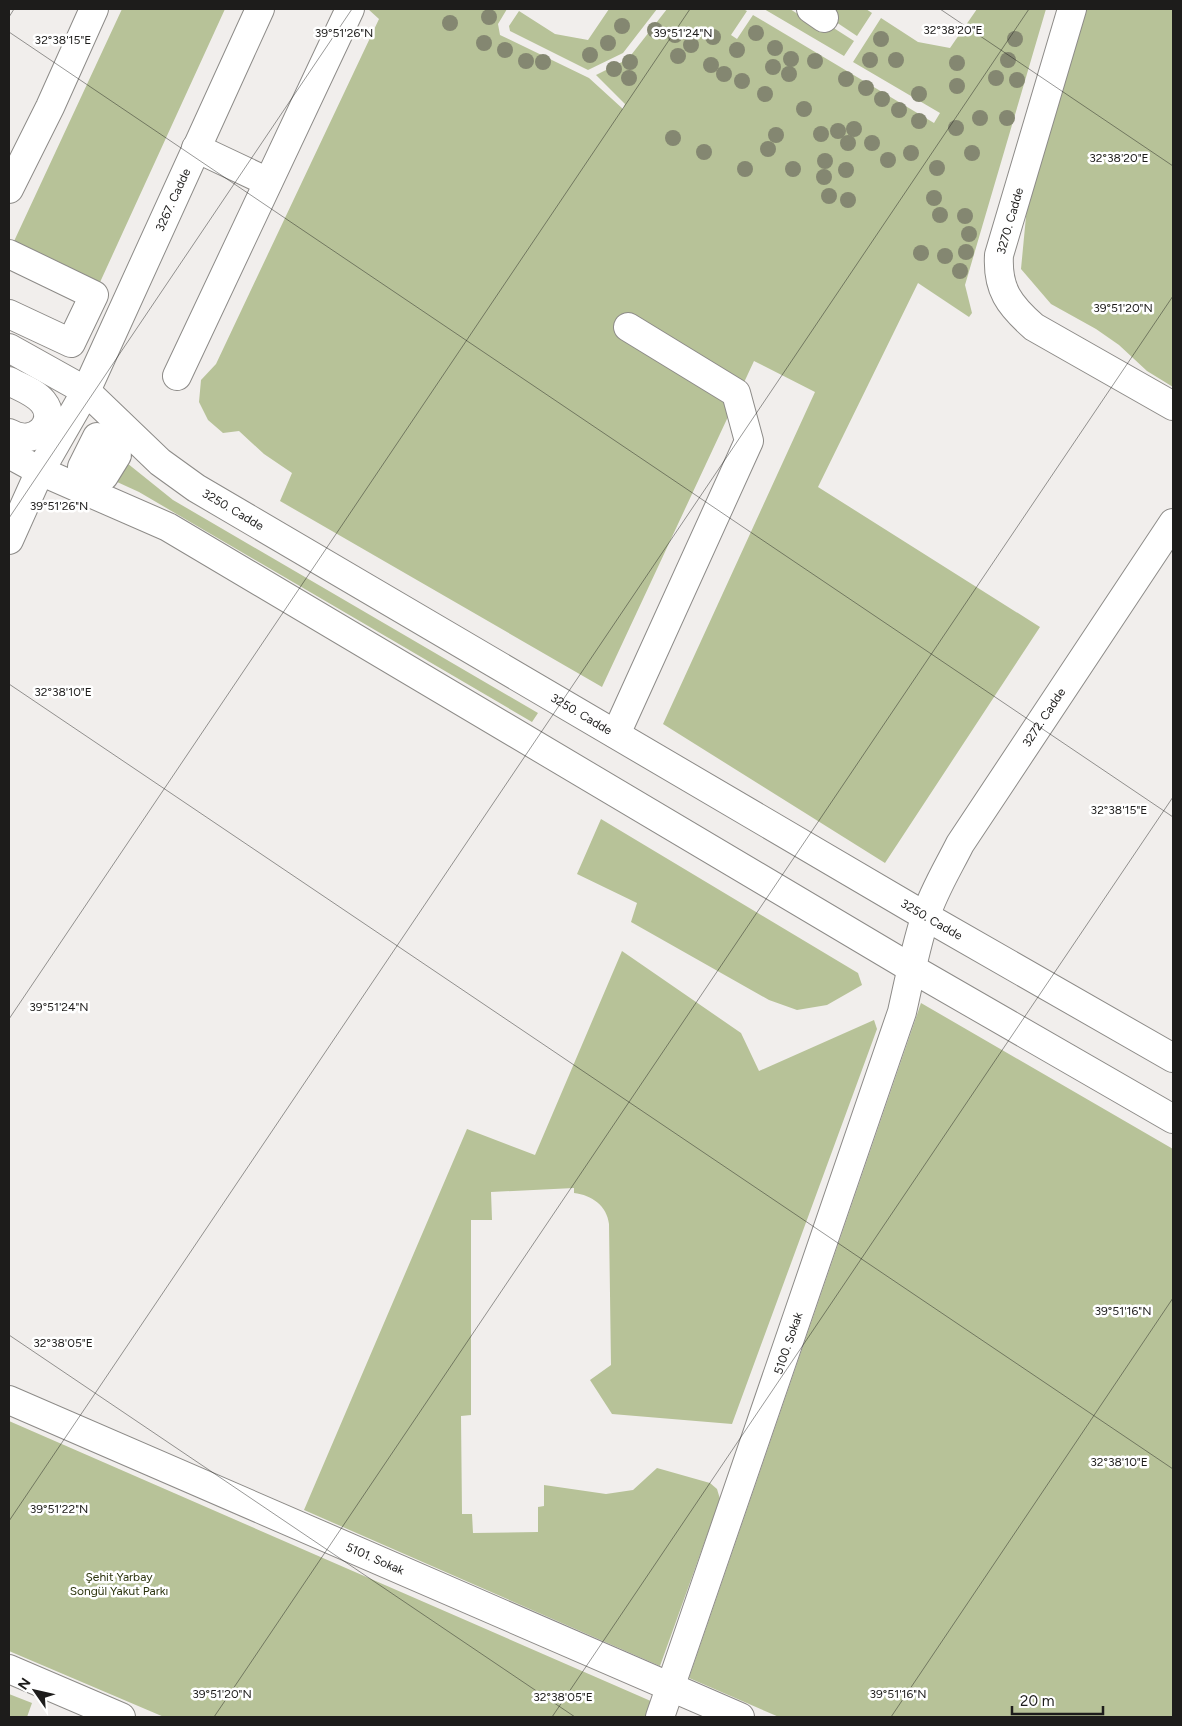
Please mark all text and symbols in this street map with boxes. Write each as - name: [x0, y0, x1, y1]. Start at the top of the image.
- text: 32°38'20"E: [923, 23, 983, 37]
- text: 39°51'26"N: [315, 26, 373, 40]
- text: 39°51'24"N: [653, 26, 713, 40]
- text: 32°38'15"E: [35, 33, 91, 47]
- text: 32°38'20"E: [1089, 151, 1149, 165]
- street label: 3267. Cadde: [153, 166, 194, 233]
- street label: 3270. Cadde: [994, 186, 1026, 256]
- text: 39°51'20"N: [1093, 301, 1153, 315]
- street label: 3250. Cadde: [200, 486, 267, 533]
- text: 39°51'26"N: [30, 499, 88, 513]
- text: 32°38'10"E: [34, 685, 92, 699]
- street label: 3272. Cadde: [1020, 685, 1069, 749]
- street label: 3250. Cadde: [548, 691, 615, 738]
- text: 32°38'15"E: [1091, 803, 1147, 817]
- street label: 3250. Cadde: [898, 896, 965, 943]
- text: 39°51'24"N: [29, 1000, 89, 1014]
- text: 39°51'16"N: [1095, 1304, 1151, 1318]
- street label: 5100. Sokak: [771, 1310, 805, 1376]
- text: 32°38'05"E: [33, 1336, 93, 1350]
- text: 32°38'10"E: [1090, 1455, 1148, 1469]
- text: 39°51'22"N: [30, 1502, 88, 1516]
- street label: 5101. Sokak: [344, 1540, 406, 1578]
- park label: Şehit Yarbay Songül Yakut Parkı: [70, 1570, 168, 1598]
- north arrow: [10, 1666, 60, 1716]
- text: N: [15, 1675, 35, 1693]
- scale bar: [1012, 1684, 1103, 1716]
- text: 39°51'20"N: [192, 1687, 252, 1701]
- text: 39°51'16"N: [870, 1687, 926, 1701]
- text: 32°38'05"E: [533, 1690, 593, 1704]
- text: 20 m: [1020, 1692, 1054, 1710]

